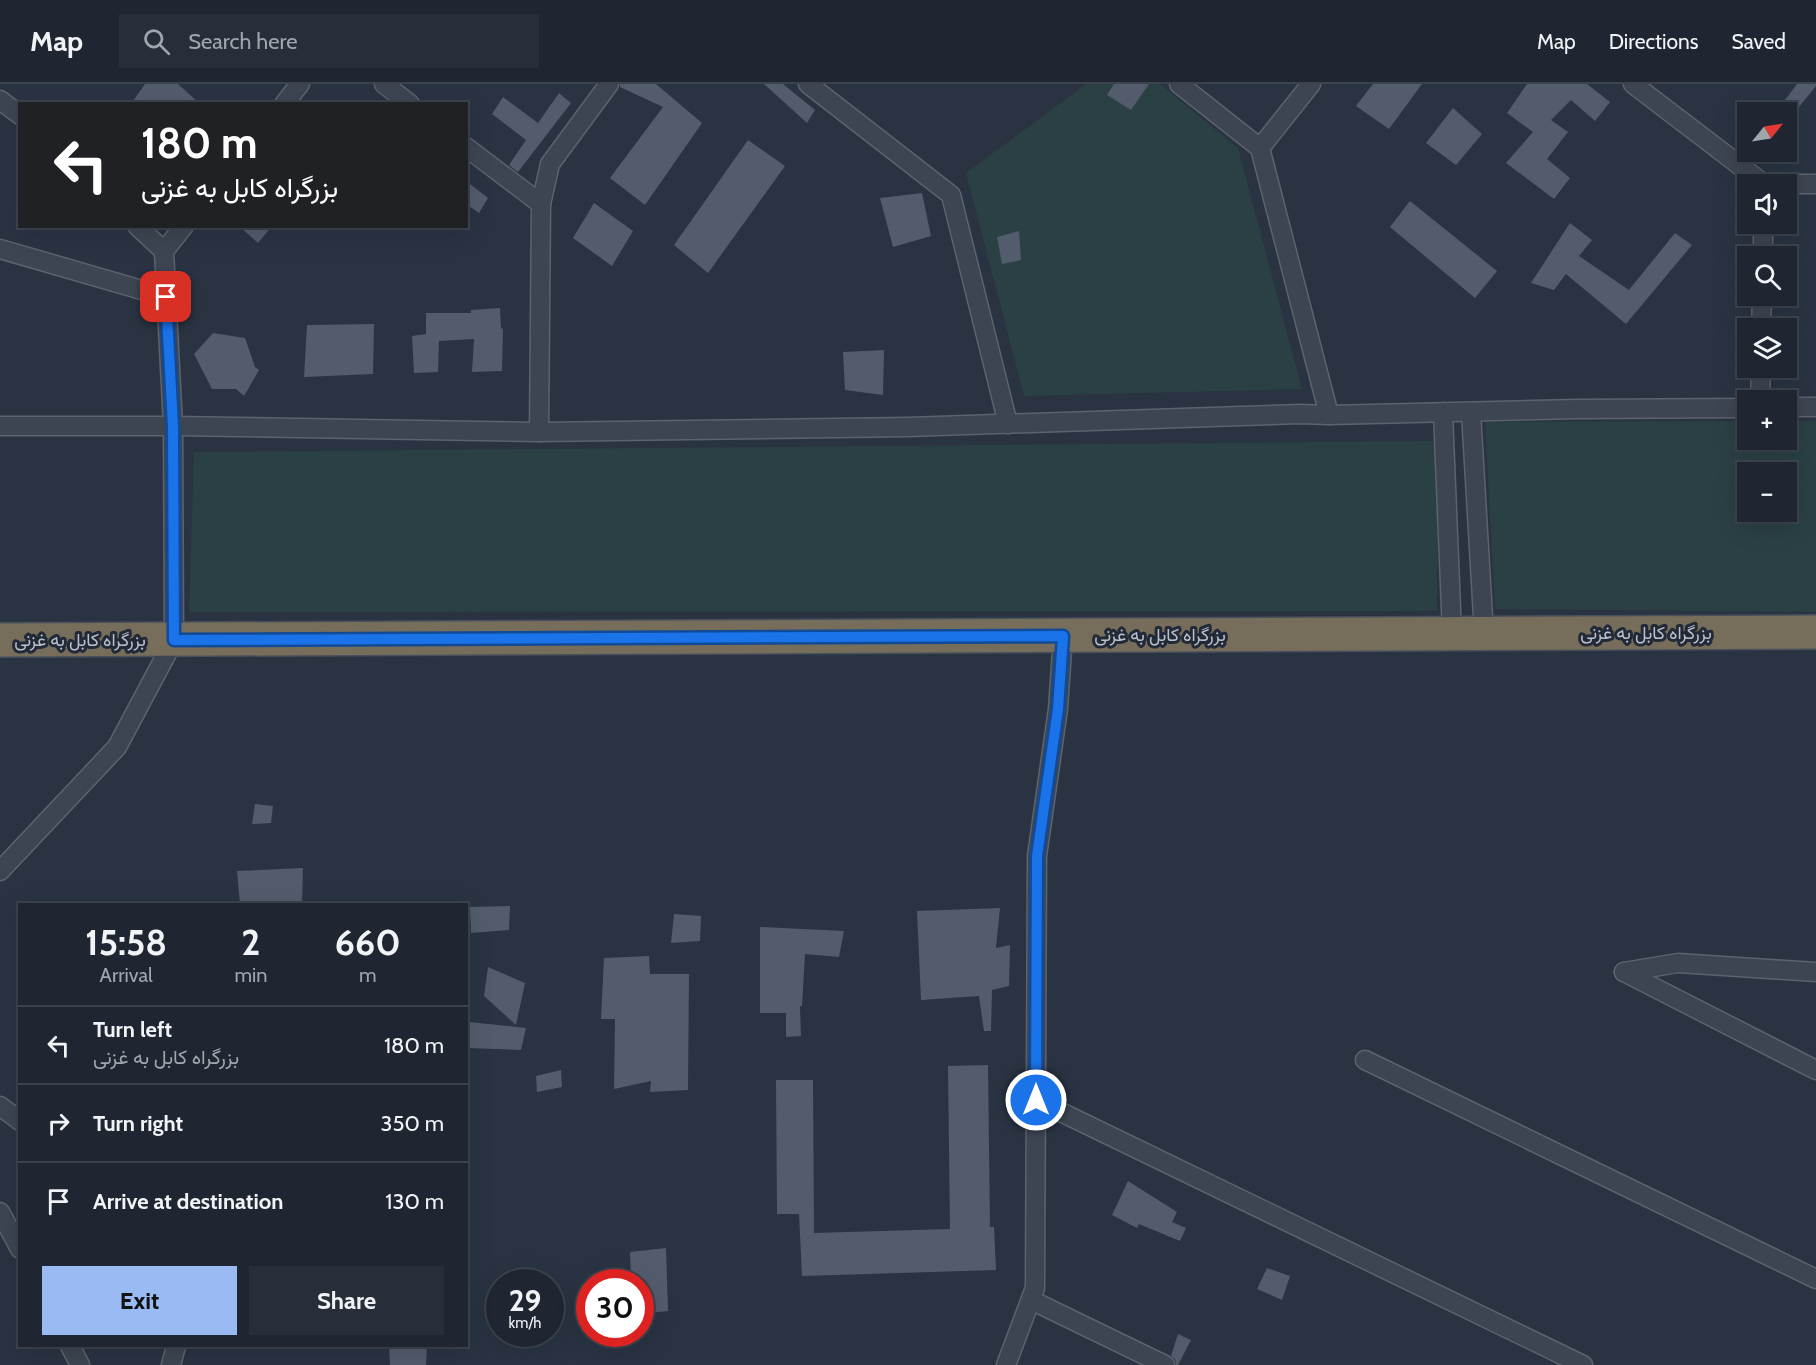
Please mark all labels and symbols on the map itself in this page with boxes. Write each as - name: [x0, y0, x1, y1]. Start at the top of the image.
- north arrow: [1737, 102, 1797, 162]
- pin: [140, 271, 191, 322]
- street label: بزرگراه کابل به غزنی: [1580, 622, 1712, 644]
- street label: بزرگراه کابل به غزنی: [1094, 624, 1226, 646]
- street label: بزرگراه کابل به غزنی: [14, 629, 146, 651]
- position arrow: [1004, 1068, 1068, 1132]
- speed limit sign: 30: [576, 1269, 654, 1347]

